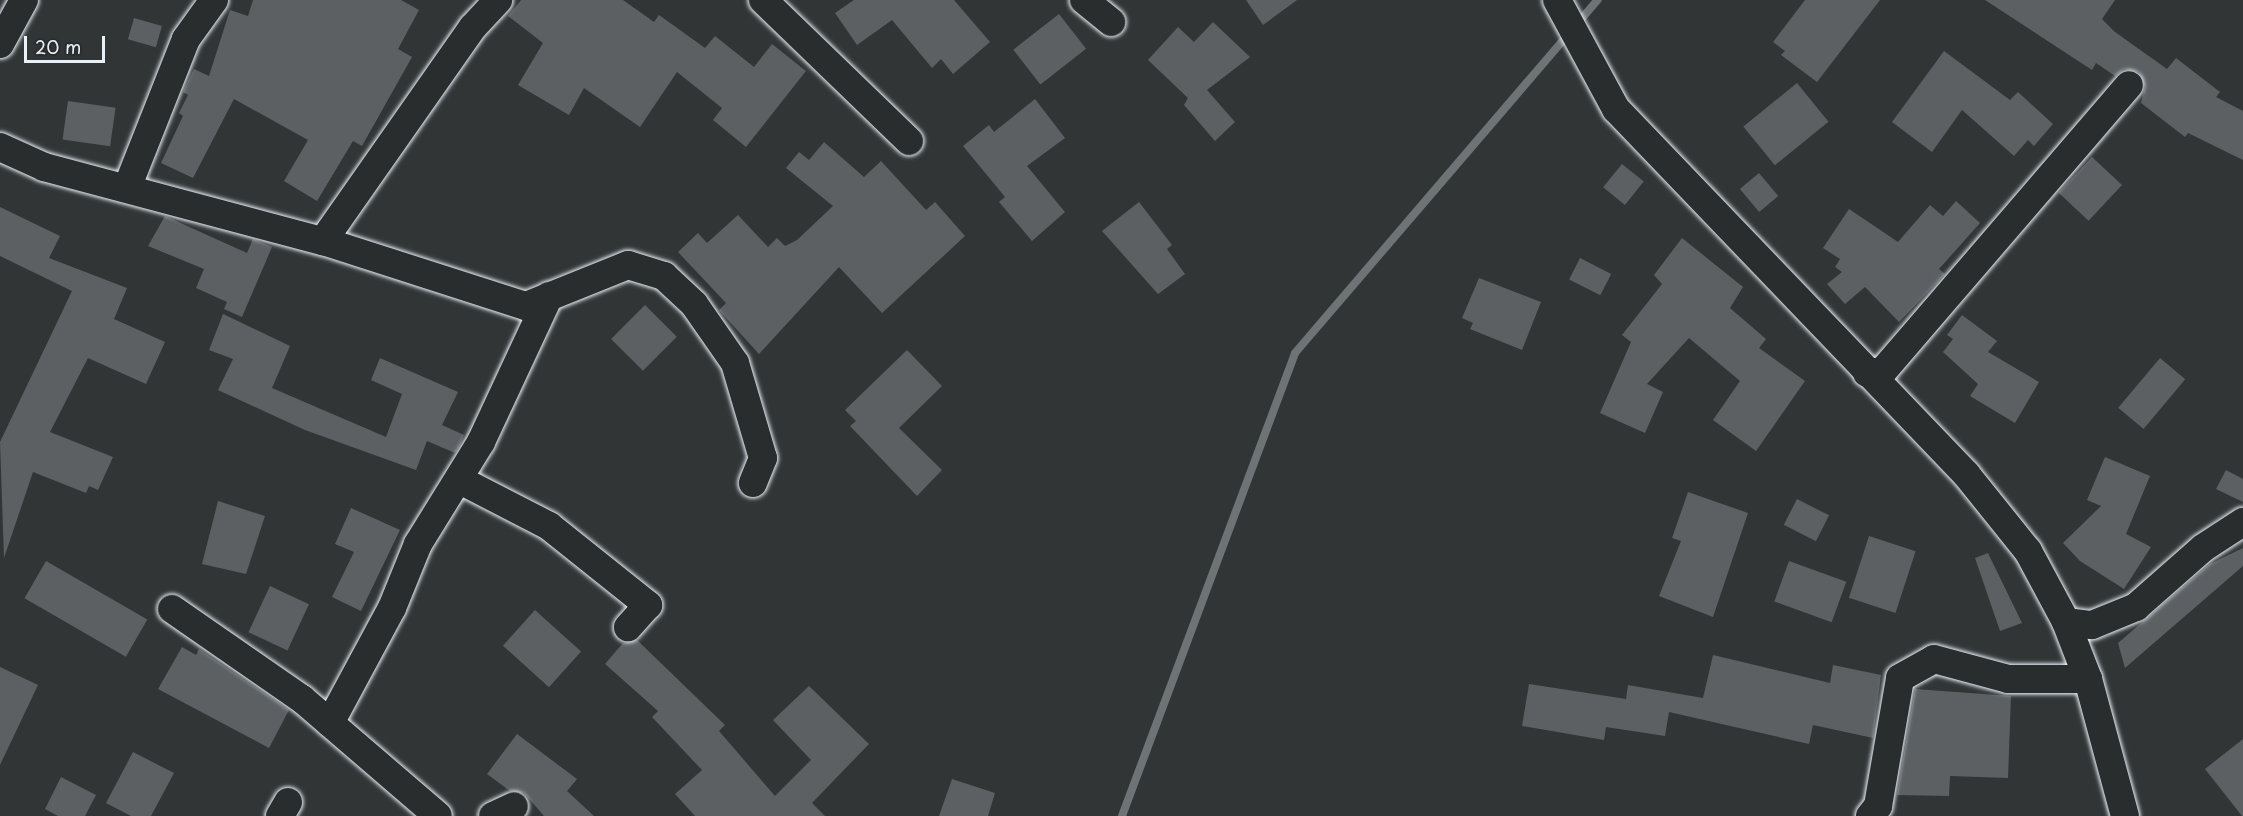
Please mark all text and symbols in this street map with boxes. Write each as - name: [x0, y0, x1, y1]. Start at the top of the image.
- scale bar: [27, 24, 108, 62]
- text: 20 m: [35, 33, 81, 60]

